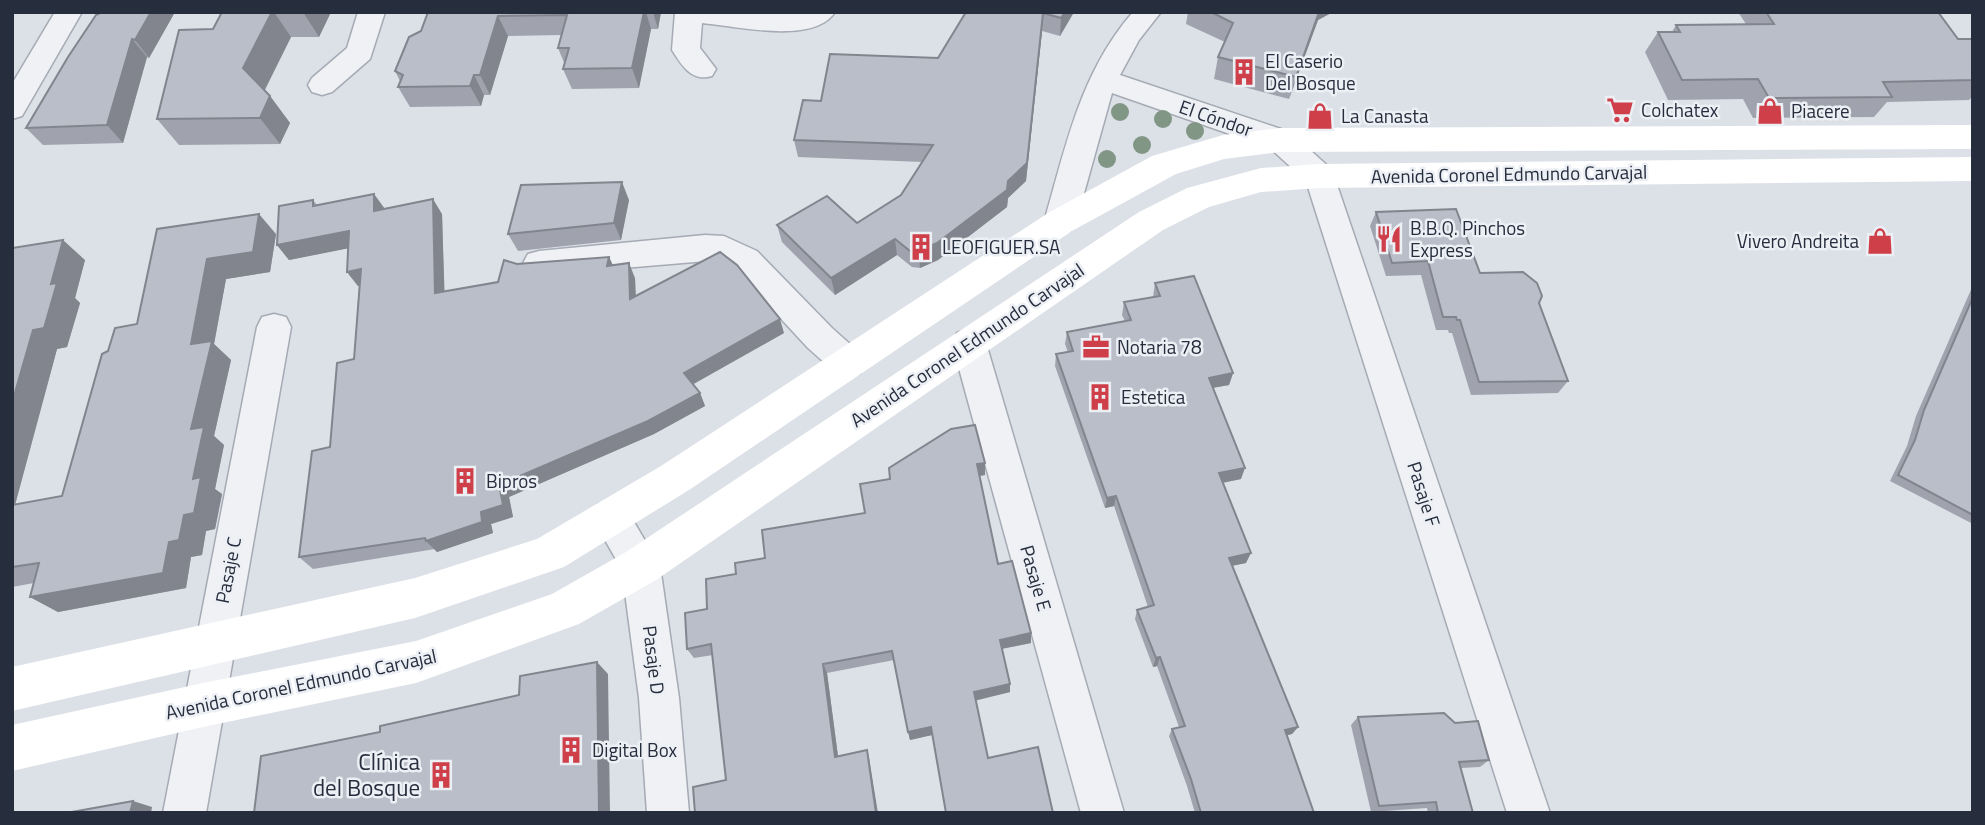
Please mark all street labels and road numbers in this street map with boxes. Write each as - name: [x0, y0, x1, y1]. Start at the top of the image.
- street label: El Cóndor: [1175, 91, 1257, 144]
- street label: Avenida Coronel Edmundo Carvajal: [1371, 157, 1647, 190]
- street label: Avenida Coronel Edmundo Carvajal: [844, 255, 1089, 434]
- street label: Pasaje F: [1400, 458, 1449, 530]
- street label: Pasaje C: [207, 534, 248, 606]
- street label: Pasaje E: [1013, 541, 1060, 614]
- street label: Pasaje D: [636, 624, 673, 696]
- street label: Avenida Coronel Edmundo Carvajal: [163, 641, 439, 726]

